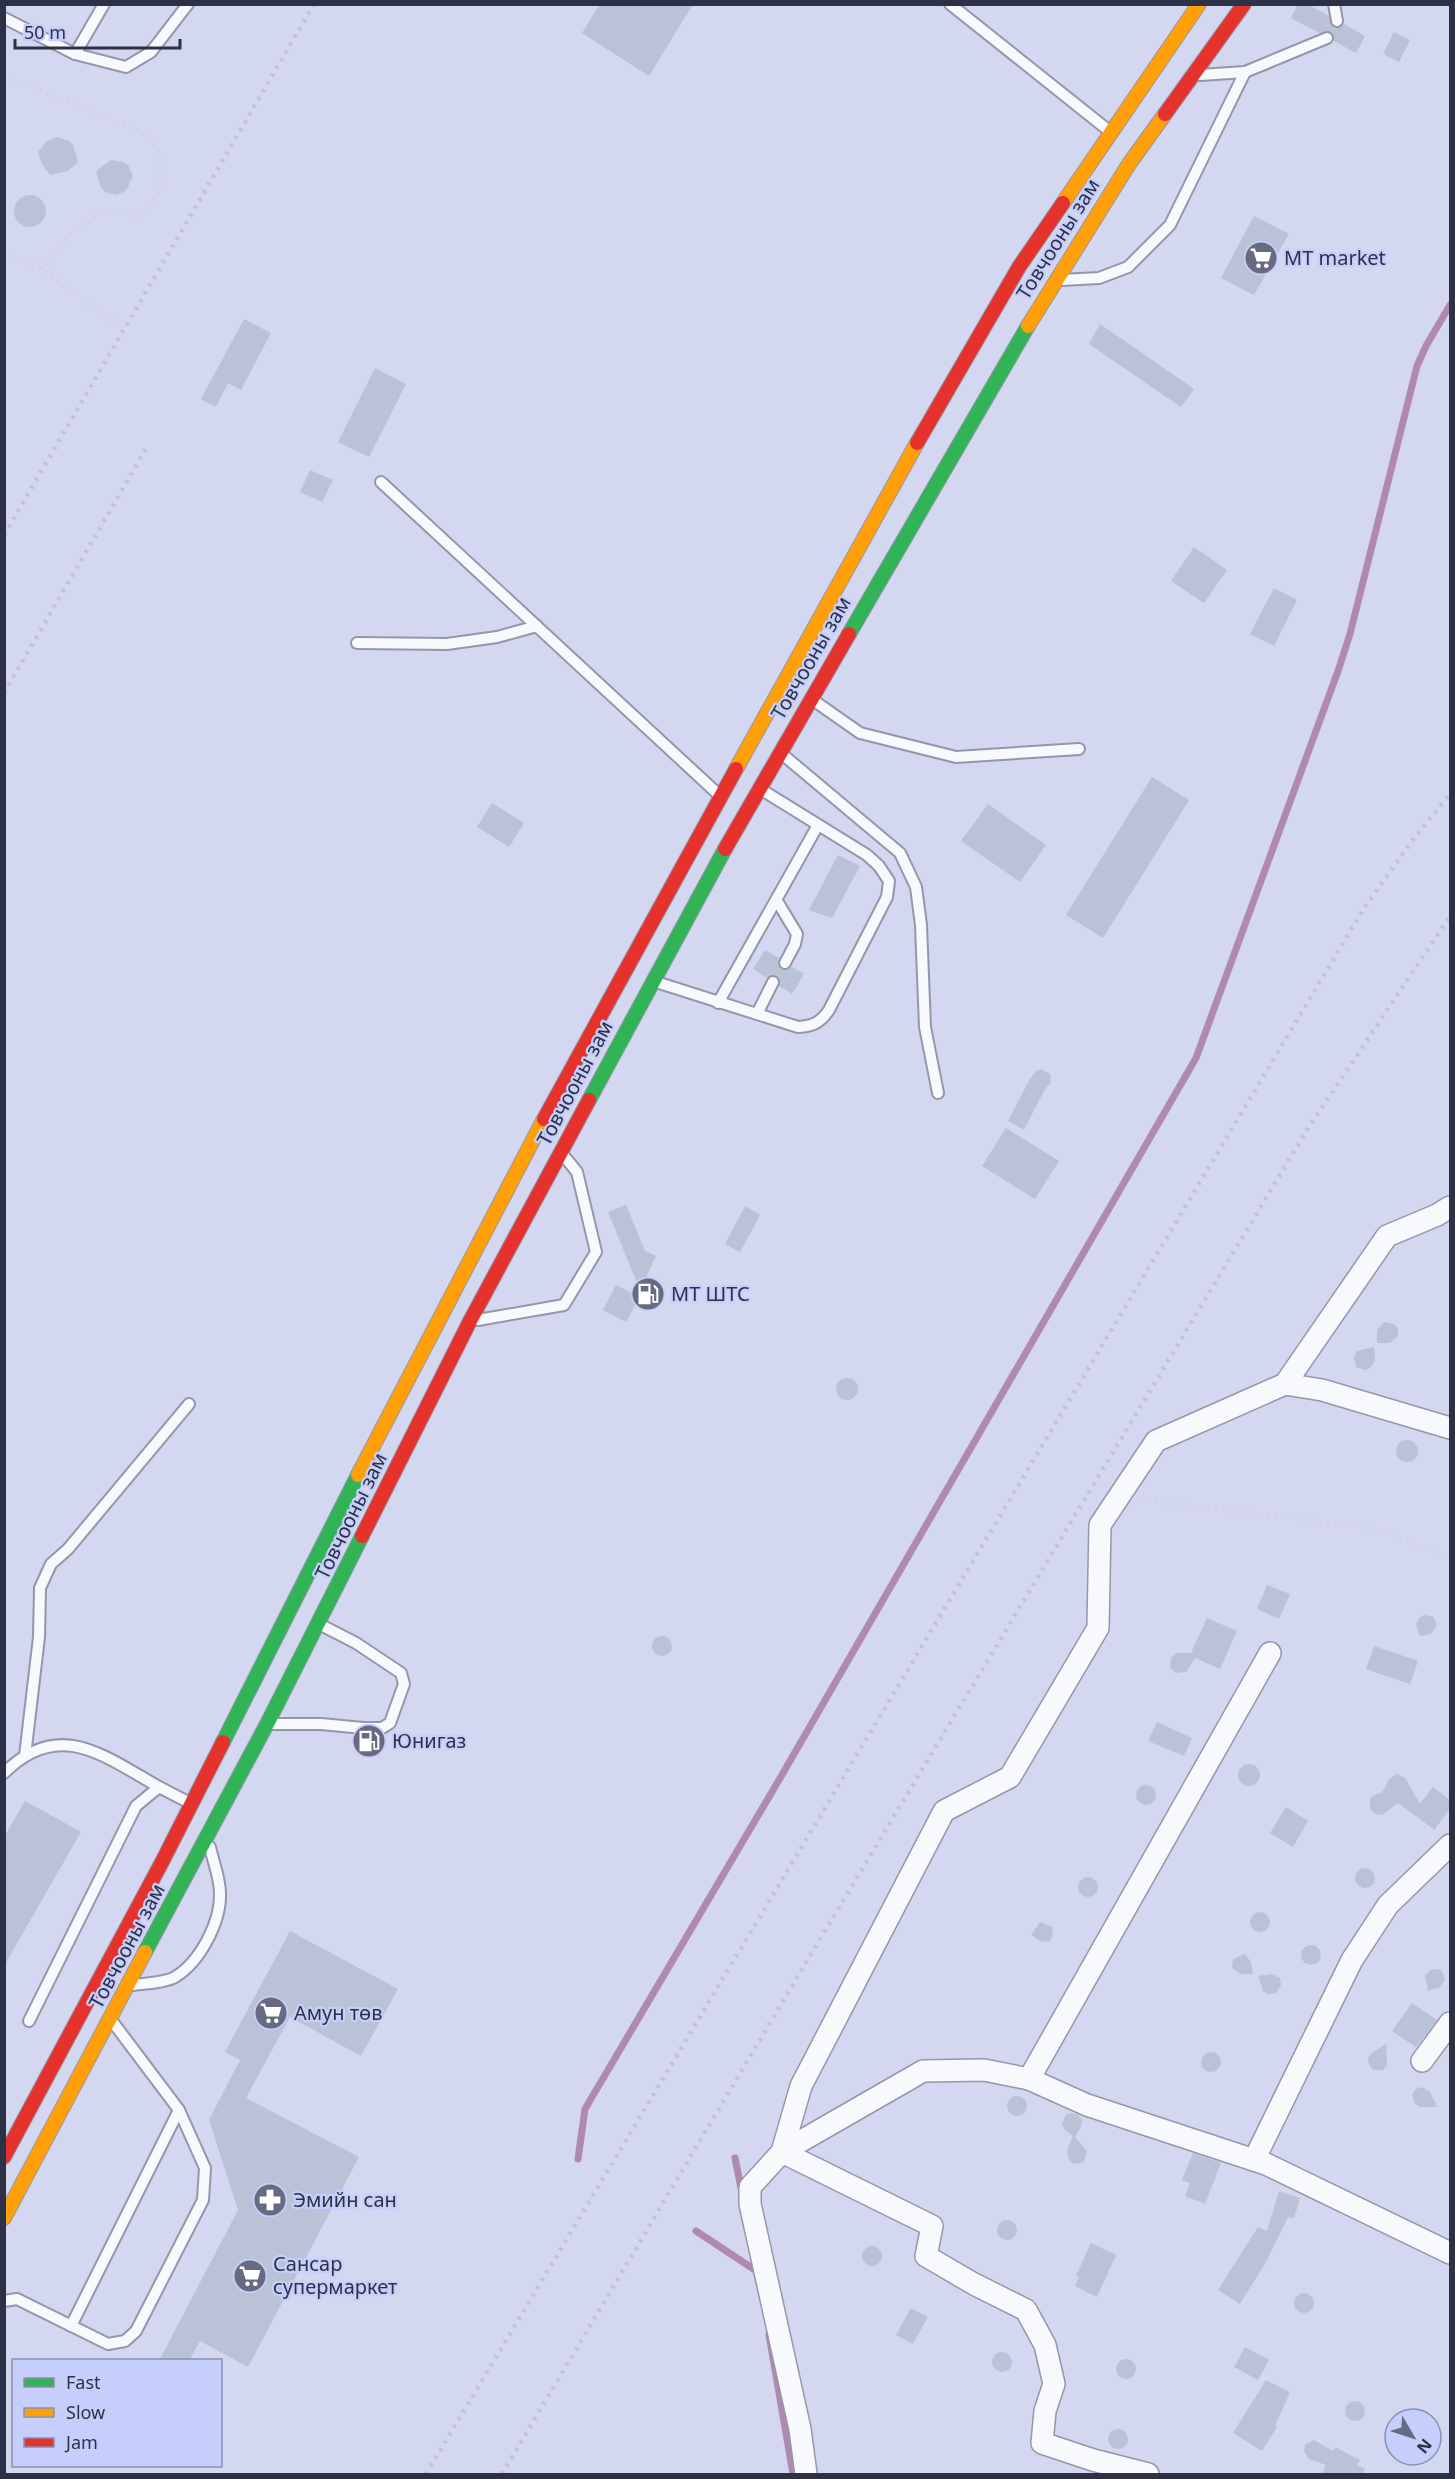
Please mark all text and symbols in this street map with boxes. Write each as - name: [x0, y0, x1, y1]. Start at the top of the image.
- scale bar: [15, 12, 180, 50]
- text: 50 m: [24, 20, 66, 44]
- street label: Товчооны зам: [1010, 173, 1106, 304]
- supermarket icon: MT market: [1243, 240, 1279, 276]
- place label: MT market: [1284, 244, 1386, 271]
- street label: Товчооны зам: [764, 591, 857, 724]
- street label: Товчооны зам: [530, 1016, 619, 1150]
- fuel station icon: MT ШТС: [630, 1276, 666, 1312]
- place label: MT ШТС: [671, 1280, 750, 1307]
- street label: Товчооны зам: [308, 1448, 393, 1584]
- fuel station icon: Юнигаз: [351, 1723, 387, 1759]
- place label: Юнигаз: [392, 1727, 466, 1754]
- street label: Товчооны зам: [82, 1879, 171, 2013]
- supermarket icon: Амун төв: [253, 1995, 289, 2031]
- place label: Амун төв: [294, 1999, 382, 2026]
- pharmacy icon: Эмийн сан: [252, 2182, 288, 2218]
- place label: Эмийн сан: [293, 2186, 397, 2213]
- place label: Сансар супермаркет: [273, 2250, 397, 2300]
- supermarket icon: Сансар супермаркет: [232, 2258, 268, 2294]
- legend: [12, 2359, 222, 2467]
- text: Fast: [66, 2370, 101, 2394]
- text: Slow: [66, 2400, 105, 2424]
- north arrow: [1383, 2407, 1443, 2467]
- text: Jam: [64, 2430, 98, 2454]
- text: N: [1412, 2434, 1437, 2458]

